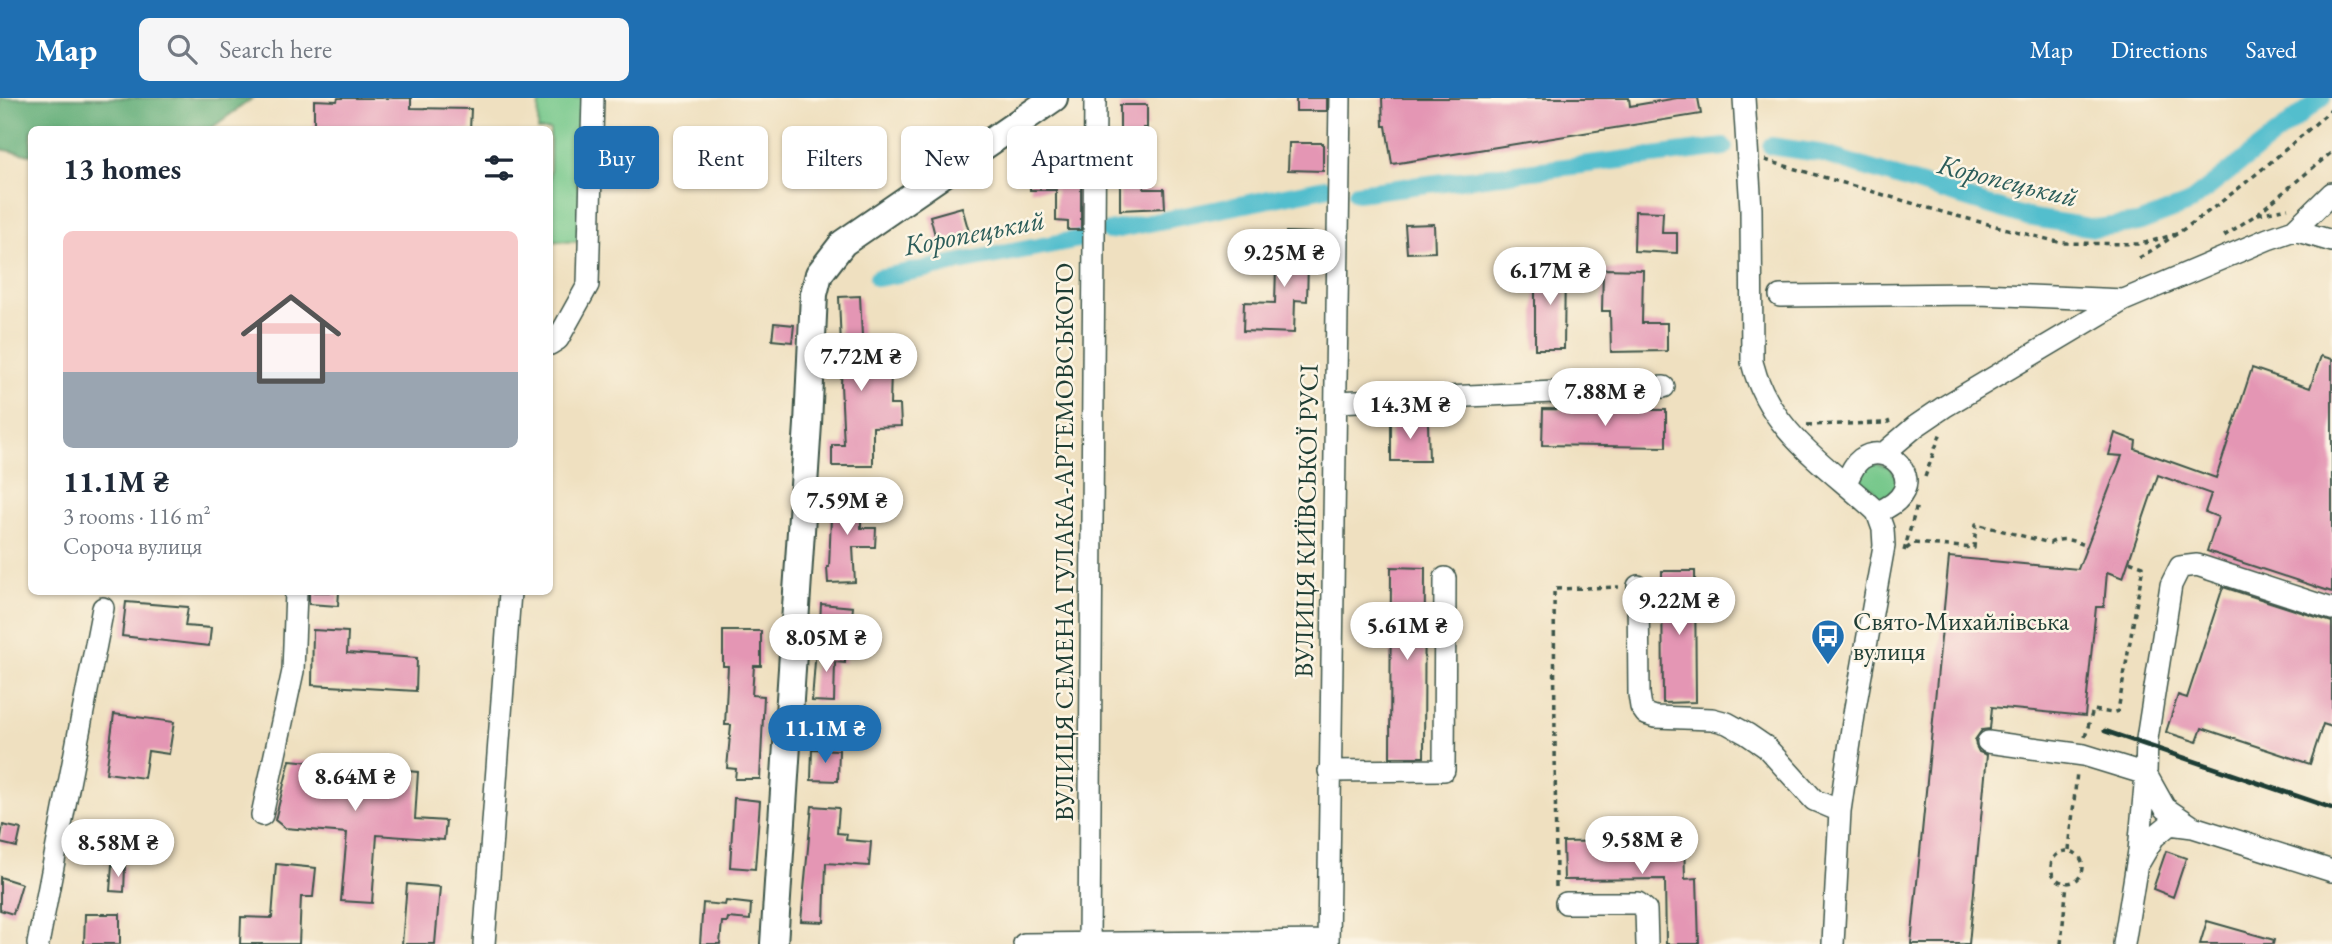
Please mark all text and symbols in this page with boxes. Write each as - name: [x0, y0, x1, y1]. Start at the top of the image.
- search box: [139, 18, 629, 81]
- text: Map: [35, 28, 97, 71]
- icon: search: [163, 30, 201, 68]
- text: Search here: [219, 32, 332, 66]
- text: Map: [2030, 34, 2073, 65]
- text: Directions: [2111, 34, 2208, 65]
- text: Saved: [2246, 34, 2297, 65]
- chip: Buy: [574, 126, 659, 189]
- chip: Rent: [673, 126, 768, 189]
- chip: Filters: [782, 126, 887, 189]
- chip: New: [901, 126, 993, 189]
- chip: Apartment: [1007, 126, 1157, 189]
- water label: Коропецький: [1933, 145, 2082, 215]
- text: 13 homes: [63, 149, 181, 188]
- icon: filters: [480, 149, 518, 187]
- water label: Коропецький: [899, 201, 1048, 264]
- pin: 9.25M ₴: [1219, 230, 1349, 289]
- text: 9.25M ₴: [1243, 237, 1325, 267]
- pin: 6.17M ₴: [1485, 248, 1615, 307]
- text: 6.17M ₴: [1509, 255, 1591, 285]
- street label: ВУЛИЦЯ СЕМЕНА ГУЛАКА-АРТЕМОВСЬКОГО: [1047, 263, 1081, 821]
- icon: home: [228, 276, 354, 402]
- pin: 7.72M ₴: [796, 334, 926, 393]
- text: 7.72M ₴: [820, 341, 902, 371]
- street label: ВУЛИЦЯ КИЇВСЬКОЇ РУСІ: [1286, 364, 1326, 678]
- pin: 7.88M ₴: [1540, 368, 1670, 428]
- text: 7.88M ₴: [1564, 376, 1646, 406]
- pin: 14.3M ₴: [1345, 382, 1475, 441]
- text: 14.3M ₴: [1369, 389, 1451, 419]
- text: 11.1M ₴: [63, 462, 169, 501]
- pin: 7.59M ₴: [782, 478, 912, 537]
- text: 7.59M ₴: [806, 485, 888, 515]
- text: 3 rooms · 116 m²: [63, 501, 211, 531]
- text: Сороча вулиця: [63, 531, 202, 561]
- pin: 9.22M ₴: [1614, 578, 1744, 637]
- text: 9.22M ₴: [1638, 585, 1720, 615]
- pin: 5.61M ₴: [1342, 602, 1472, 662]
- place label: Свято-Михайлівська вулиця: [1853, 604, 2070, 668]
- text: 5.61M ₴: [1366, 610, 1448, 640]
- pin: 8.05M ₴: [761, 614, 891, 674]
- bus stop icon: Свято-Михайлівська вулиця: [1809, 617, 1847, 666]
- text: 8.05M ₴: [785, 622, 867, 652]
- pin: 11.1M ₴: [760, 706, 890, 765]
- text: 11.1M ₴: [784, 713, 866, 743]
- pin: 8.64M ₴: [290, 754, 420, 813]
- text: 8.64M ₴: [314, 761, 396, 791]
- pin: 9.58M ₴: [1577, 816, 1707, 876]
- pin: 8.58M ₴: [53, 820, 183, 879]
- text: 9.58M ₴: [1601, 824, 1683, 854]
- text: 8.58M ₴: [77, 827, 159, 857]

